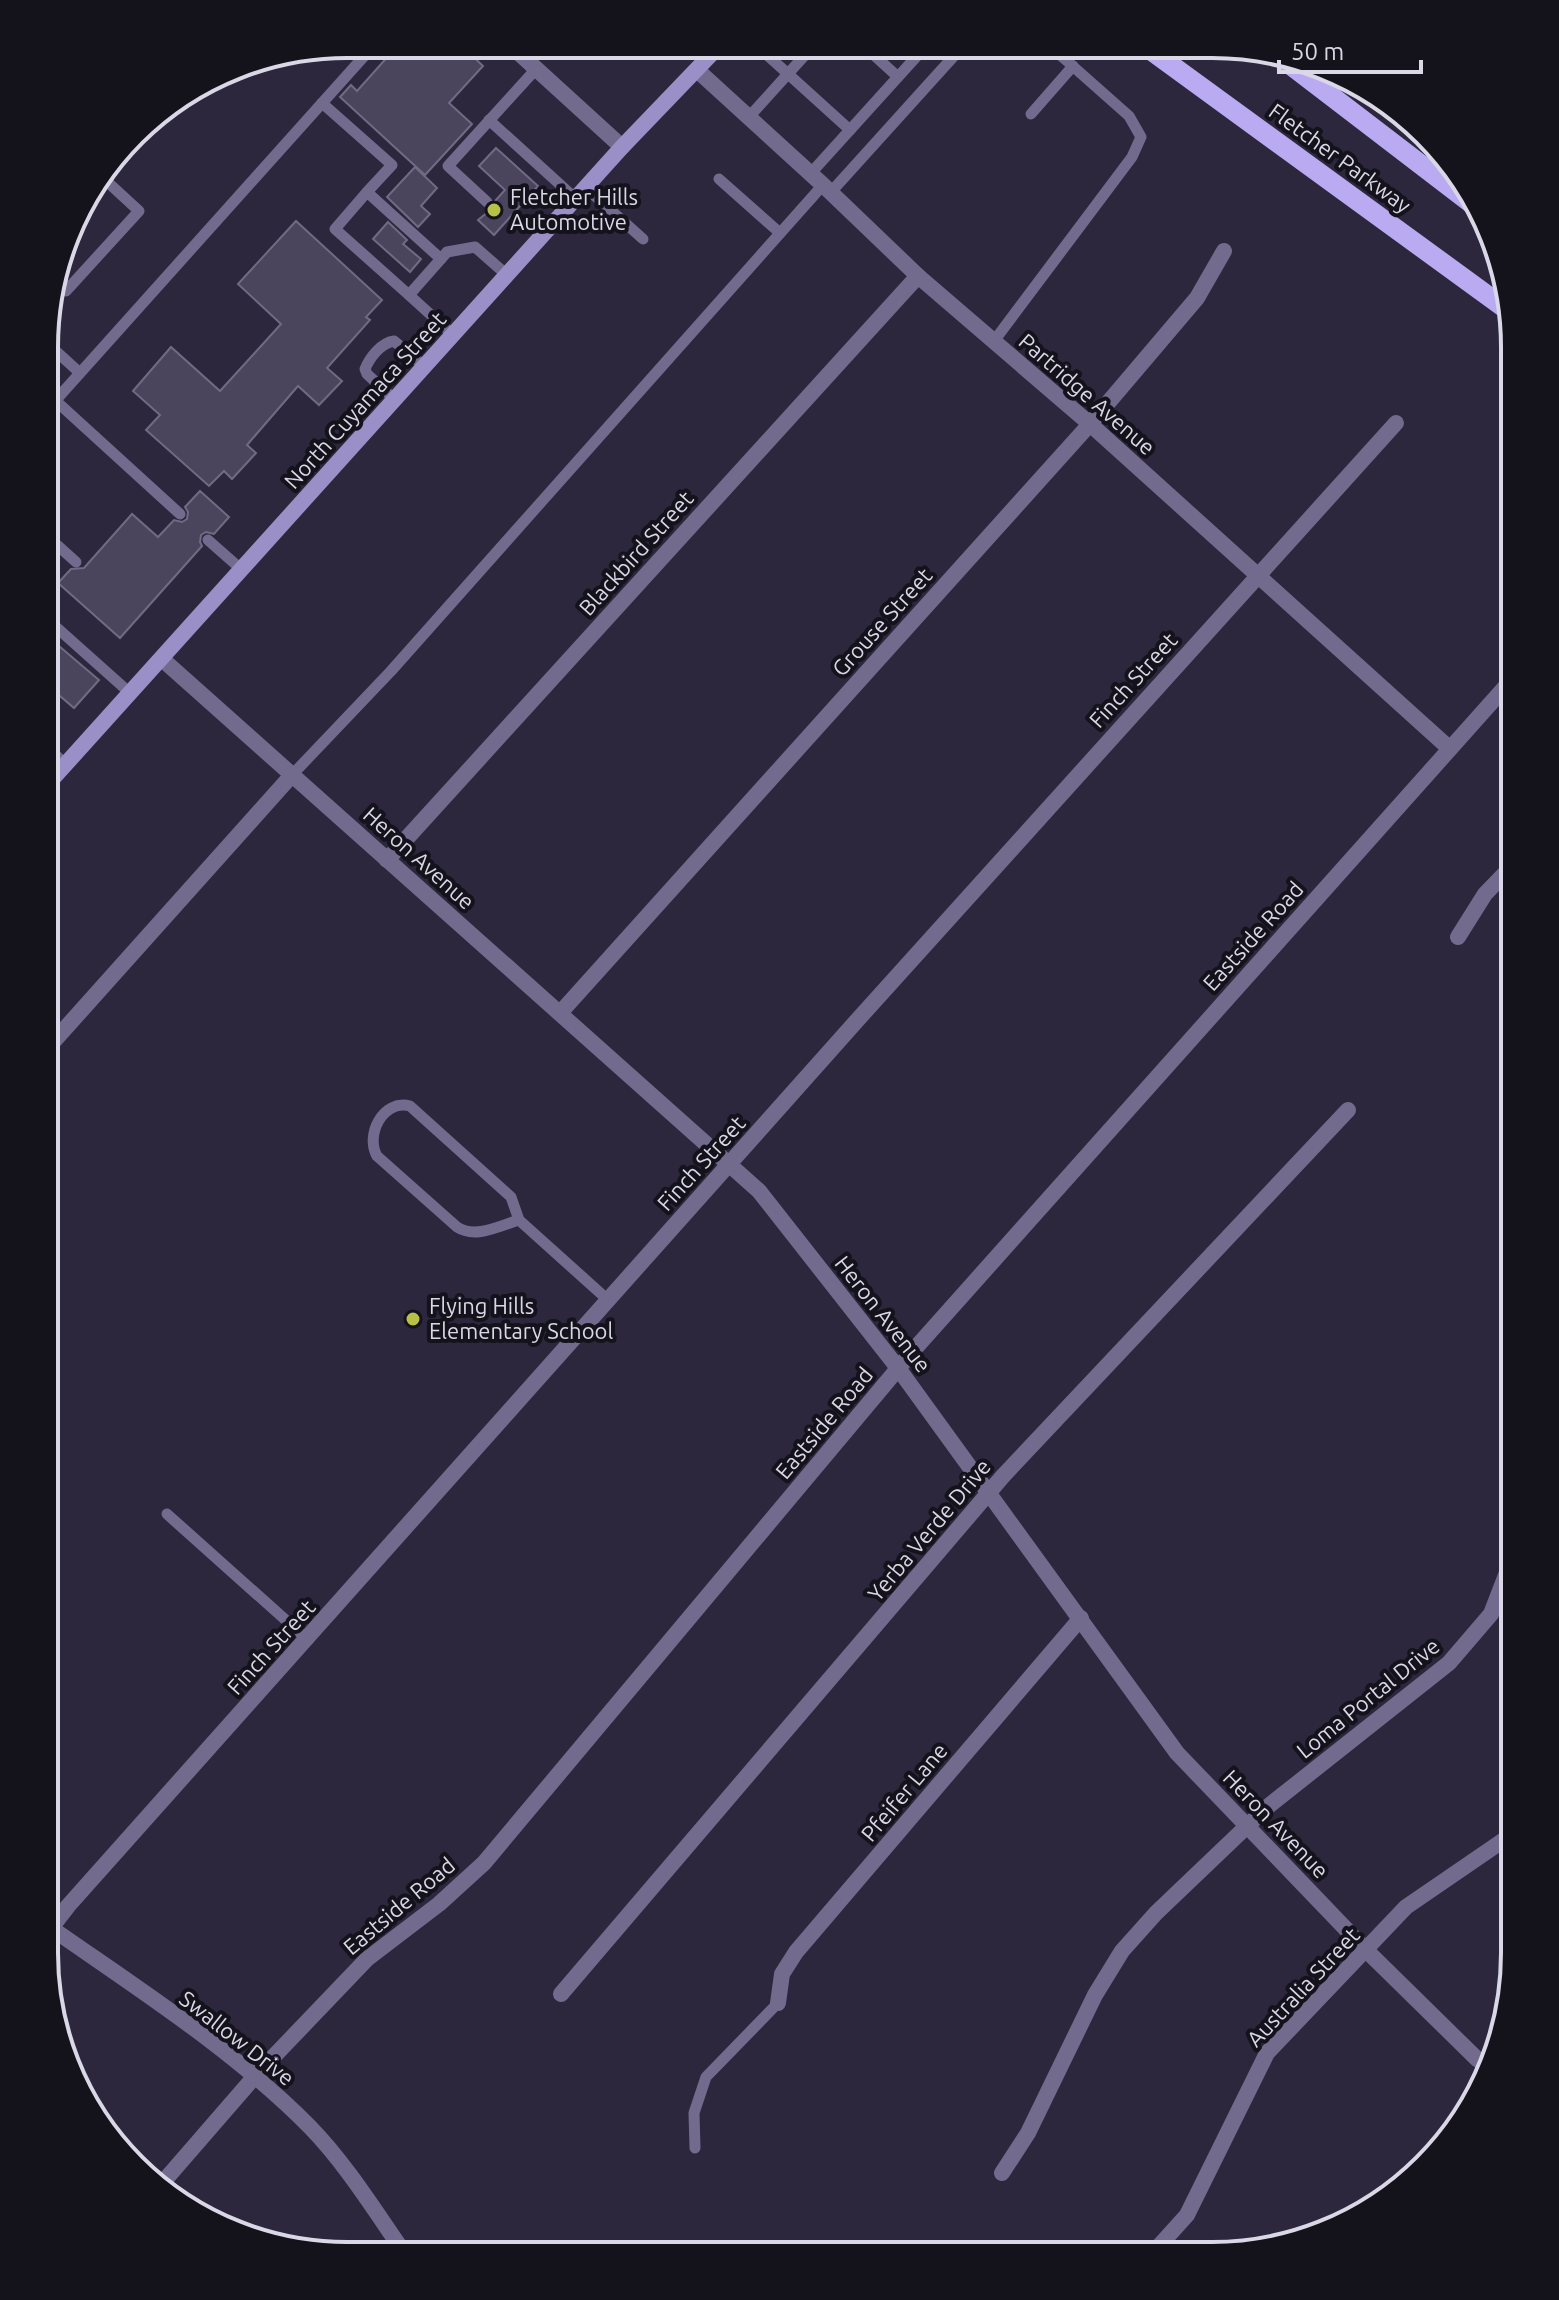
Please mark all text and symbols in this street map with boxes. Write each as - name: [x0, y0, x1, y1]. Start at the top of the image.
- scale bar: [1279, 24, 1421, 74]
- text: 50 m: [1291, 38, 1344, 65]
- street label: Fletcher Parkway: [1265, 98, 1416, 218]
- place label: Fletcher Hills Automotive: [510, 184, 638, 234]
- marker: Fletcher Hills Automotive: [485, 201, 503, 219]
- street label: North Cuyamaca Street: [279, 306, 451, 493]
- street label: Partridge Avenue: [1014, 328, 1160, 459]
- street label: Blackbird Street: [573, 485, 698, 620]
- street label: Grouse Street: [827, 562, 937, 681]
- street label: Finch Street: [1084, 627, 1182, 732]
- street label: Heron Avenue: [359, 801, 480, 914]
- street label: Eastside Road: [1197, 876, 1308, 995]
- street label: Finch Street: [652, 1110, 750, 1215]
- street label: Heron Avenue: [830, 1251, 936, 1377]
- place label: Flying Hills Elementary School: [429, 1293, 613, 1343]
- marker: Flying Hills Elementary School: [404, 1310, 422, 1328]
- street label: Eastside Road: [770, 1362, 877, 1483]
- street label: Yerba Verde Drive: [862, 1454, 995, 1606]
- street label: Finch Street: [222, 1594, 320, 1699]
- street label: Loma Portal Drive: [1291, 1632, 1444, 1763]
- street label: Pfeifer Lane: [855, 1738, 952, 1846]
- street label: Heron Avenue: [1219, 1764, 1334, 1883]
- street label: Eastside Road: [338, 1852, 459, 1959]
- street label: Australia Street: [1241, 1922, 1364, 2051]
- street label: Swallow Drive: [175, 1985, 300, 2090]

